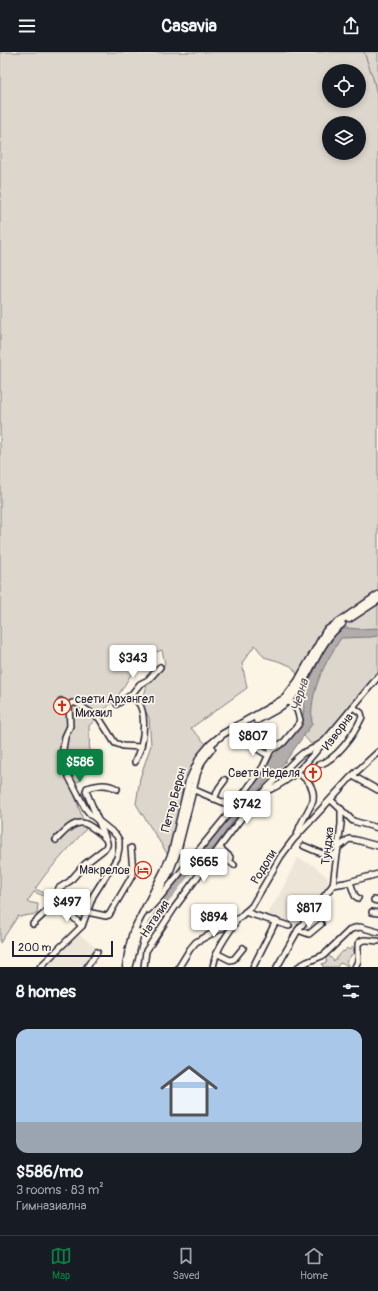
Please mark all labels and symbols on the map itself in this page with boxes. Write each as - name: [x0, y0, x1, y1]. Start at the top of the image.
- pin: $343: [109, 645, 157, 679]
- water label: Черна: [288, 676, 313, 713]
- place label: свети Архангел Михаил: [75, 692, 154, 721]
- church icon: свети Архангел Михаил: [52, 696, 72, 716]
- street label: Изворна: [319, 710, 357, 754]
- pin: $807: [229, 723, 277, 757]
- pin: $586: [56, 749, 104, 783]
- church icon: Света Неделя: [303, 763, 323, 783]
- street label: Петър Берон: [158, 766, 190, 834]
- place label: Света Неделя: [228, 766, 300, 781]
- pin: $742: [223, 791, 271, 825]
- street label: Тунджа: [318, 826, 338, 866]
- street label: Родопи: [248, 847, 280, 887]
- pin: $665: [180, 849, 228, 883]
- hotel icon: Макрелов: [133, 860, 153, 880]
- place label: Макрелов: [79, 863, 130, 878]
- pin: $497: [43, 889, 91, 923]
- pin: $817: [285, 895, 333, 929]
- street label: Наталия: [137, 897, 173, 941]
- pin: $894: [190, 904, 238, 938]
- scale bar: [12, 939, 113, 958]

